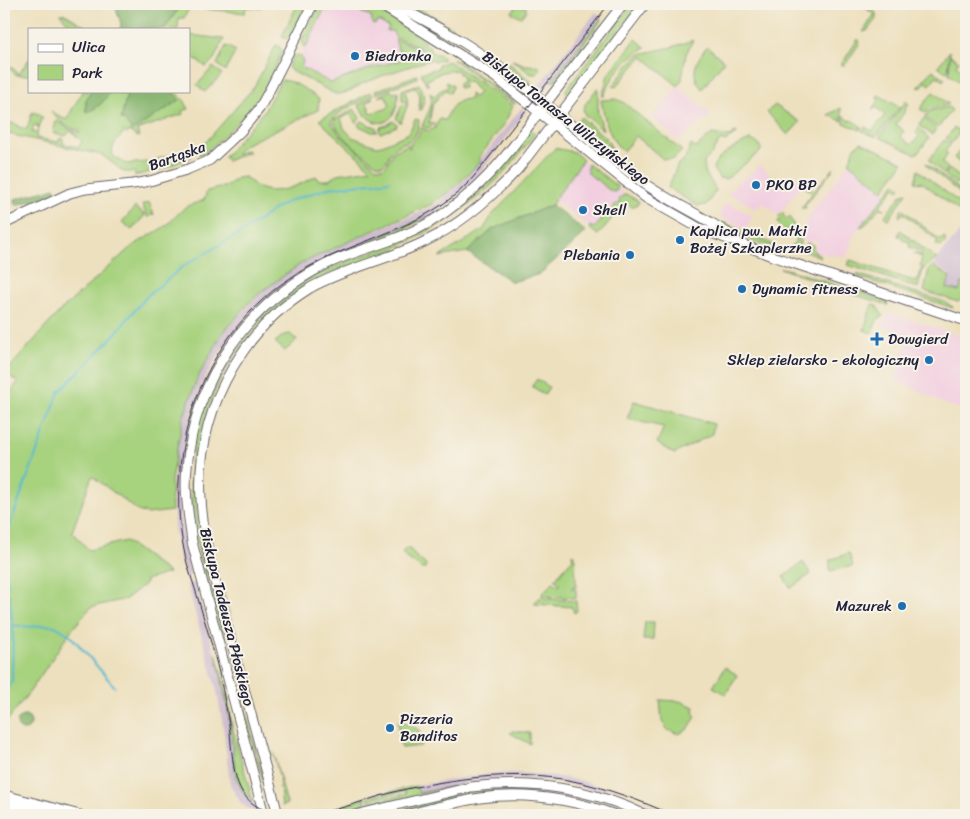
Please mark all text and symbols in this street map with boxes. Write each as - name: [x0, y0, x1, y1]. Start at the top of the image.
- legend: [28, 28, 190, 92]
- text: Ulica: [72, 34, 106, 60]
- place label: Biedronka: [365, 43, 432, 69]
- street label: Biskupa Tomasza Wilczyńskiego: [476, 44, 656, 192]
- marker: Biedronka: [349, 50, 361, 62]
- text: Park: [72, 60, 103, 86]
- street label: Bartąska: [145, 134, 210, 178]
- place label: PKO BP: [766, 172, 817, 198]
- marker: PKO BP: [750, 179, 762, 191]
- place label: Shell: [593, 197, 627, 223]
- marker: Shell: [577, 204, 589, 216]
- place label: Kaplica pw. Matki Bożej Szkaplerzne: [690, 218, 812, 261]
- marker: Kaplica pw. Matki Bożej Szkaplerzne: [674, 234, 686, 246]
- place label: Plebania: [564, 242, 620, 268]
- marker: Plebania: [624, 249, 636, 261]
- place label: Dynamic fitness: [752, 276, 858, 302]
- marker: Dynamic fitness: [736, 283, 748, 295]
- place label: Dowgierd: [888, 326, 949, 352]
- marker: Dowgierd: [870, 332, 884, 346]
- place label: Sklep zielarsko - ekologiczny: [727, 347, 919, 373]
- marker: Sklep zielarsko - ekologiczny: [923, 354, 935, 366]
- street label: Biskupa Tadeusza Płoskiego: [192, 525, 262, 709]
- place label: Mazurek: [836, 593, 892, 619]
- marker: Mazurek: [896, 600, 908, 612]
- place label: Pizzeria Banditos: [400, 706, 458, 749]
- marker: Pizzeria Banditos: [384, 722, 396, 734]

